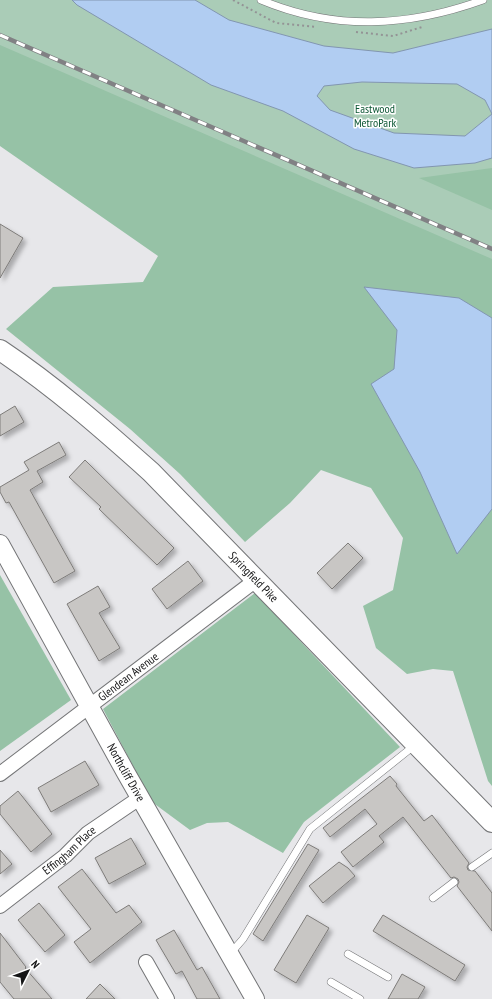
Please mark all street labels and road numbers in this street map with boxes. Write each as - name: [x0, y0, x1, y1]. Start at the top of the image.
- street label: Springfield Pike: [226, 548, 282, 605]
- street label: Glendean Avenue: [95, 649, 161, 704]
- street label: Northcliff Drive: [104, 741, 149, 804]
- street label: Effingham Place: [39, 822, 98, 878]

